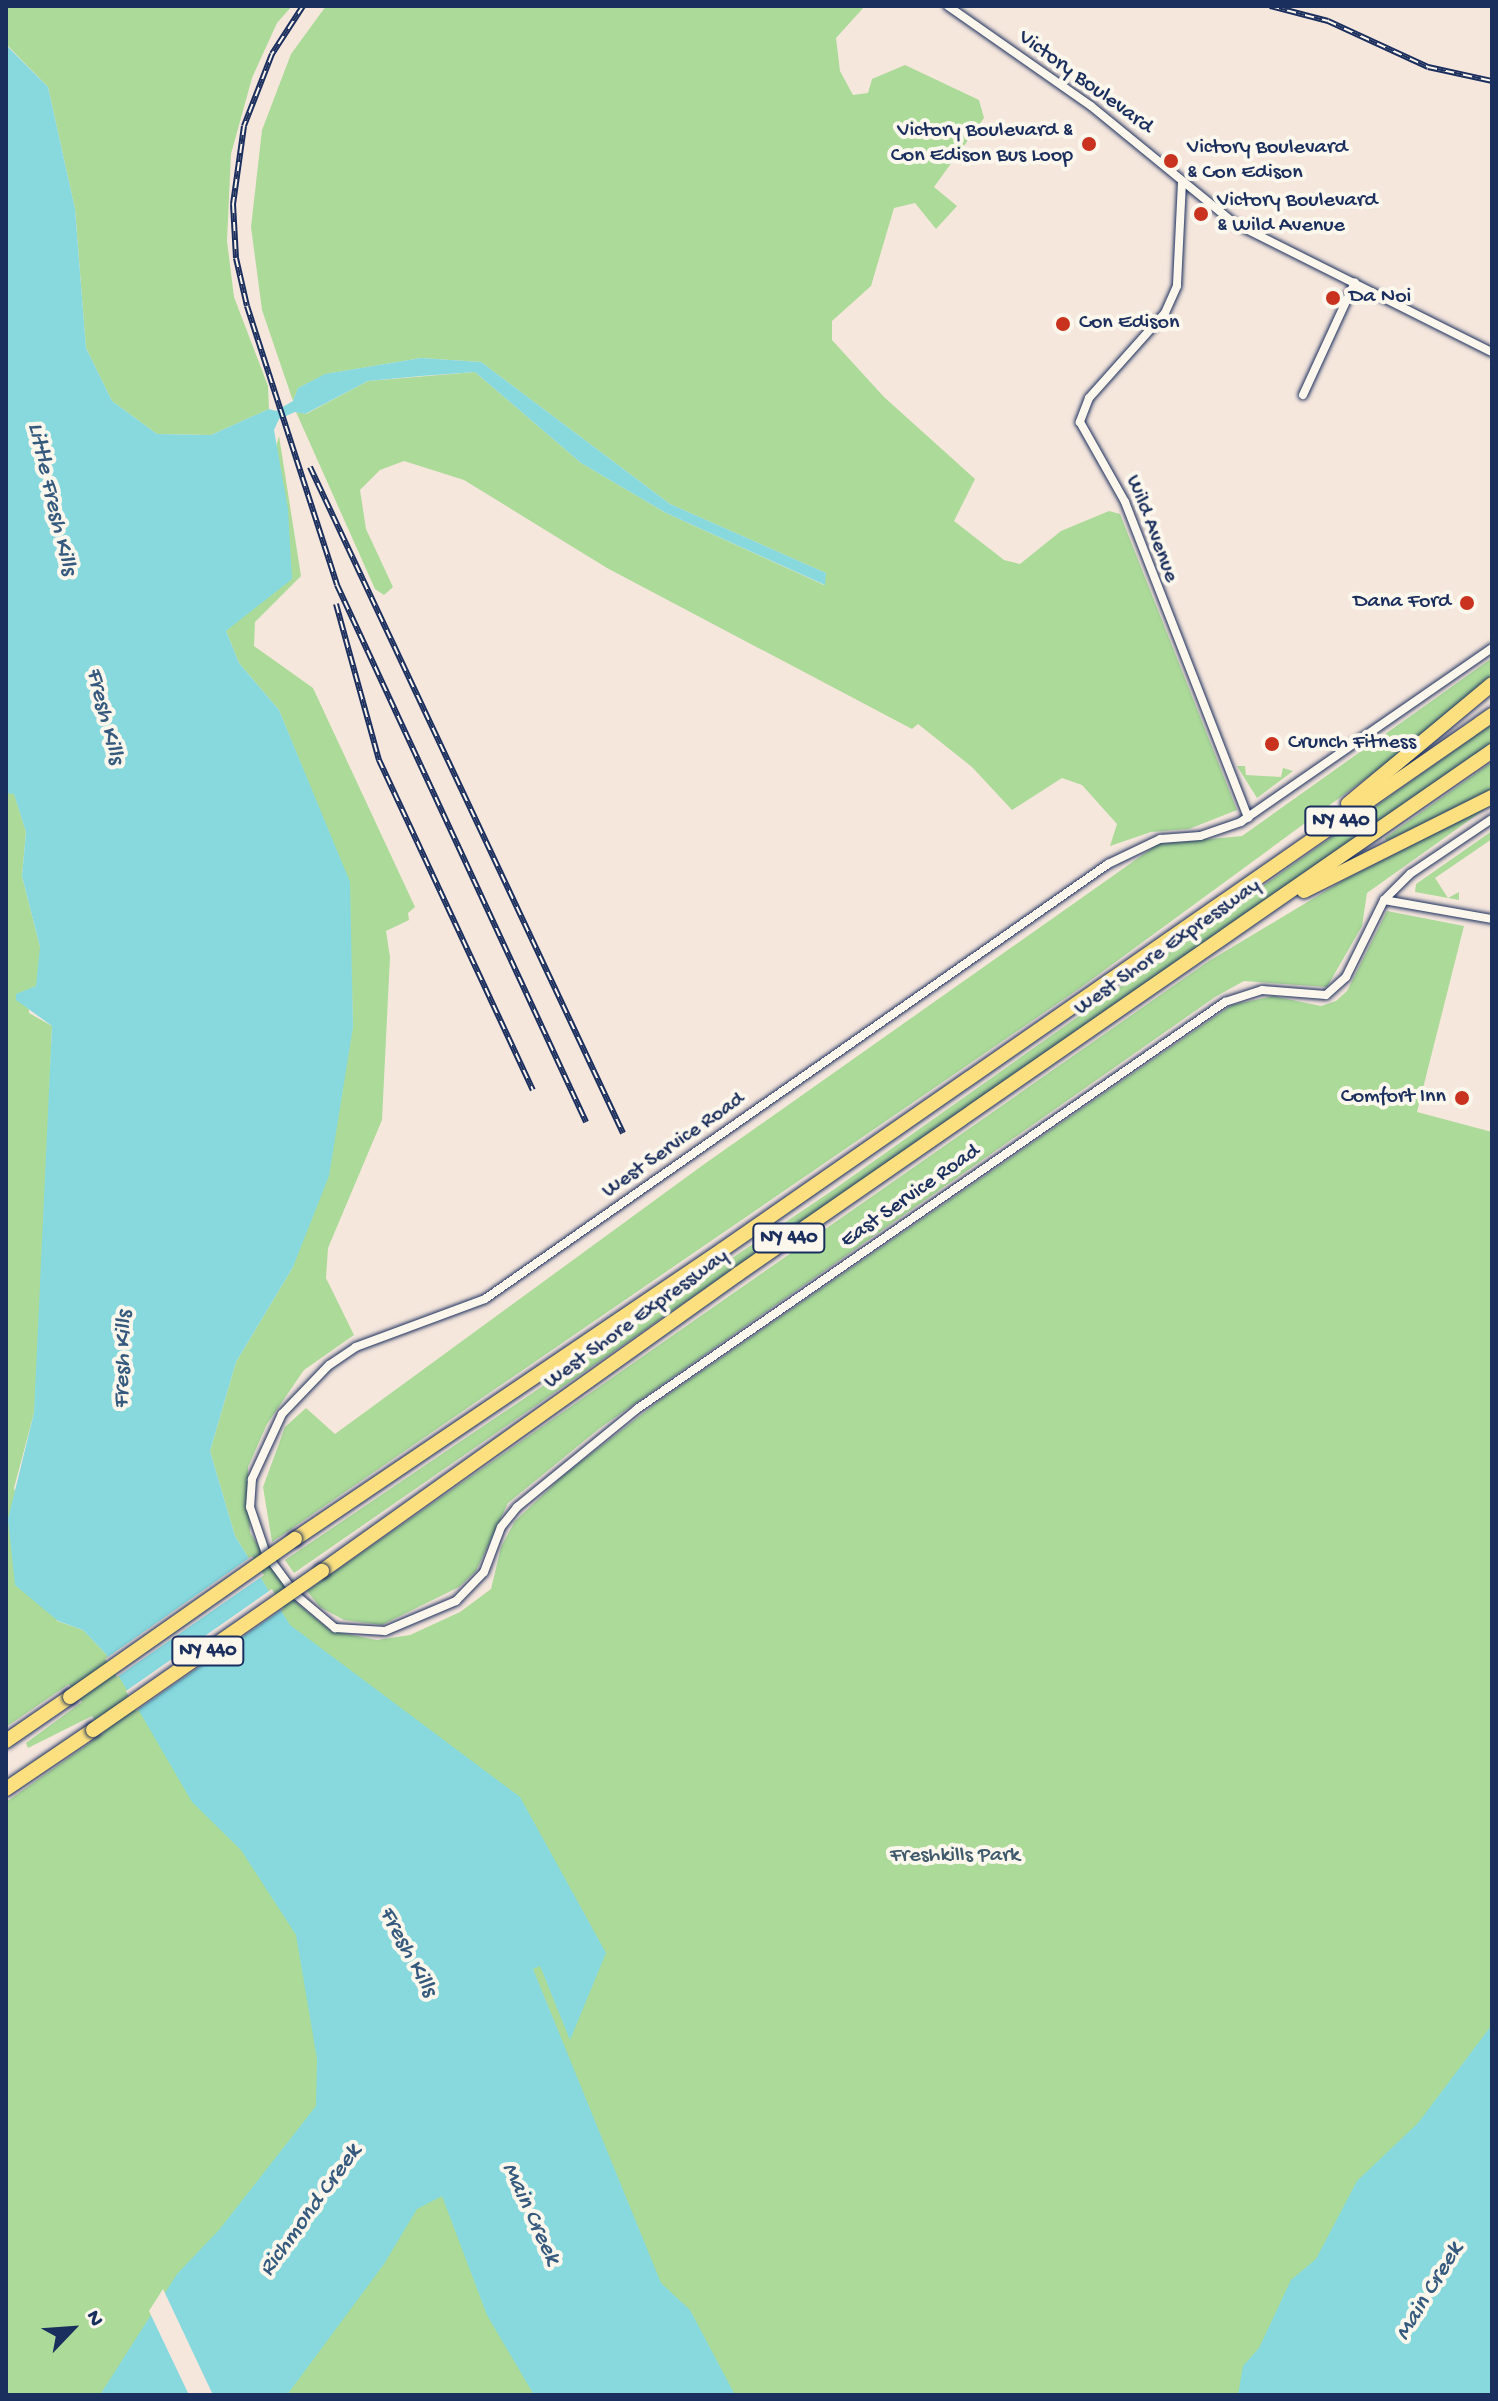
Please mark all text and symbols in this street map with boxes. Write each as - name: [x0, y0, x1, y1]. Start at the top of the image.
- street label: Victory Boulevard: [1012, 25, 1158, 141]
- place label: Victory Boulevard & Con Edison Bus Loop: [891, 118, 1073, 170]
- marker: Victory Boulevard & Con Edison Bus Loop: [1080, 135, 1098, 153]
- place label: Victory Boulevard & Con Edison: [1187, 135, 1347, 186]
- marker: Victory Boulevard & Con Edison: [1162, 152, 1180, 170]
- place label: Victory Boulevard & Wild Avenue: [1217, 188, 1377, 240]
- marker: Victory Boulevard & Wild Avenue: [1192, 205, 1210, 223]
- place label: Da Noi: [1349, 285, 1411, 311]
- marker: Da Noi: [1324, 289, 1342, 307]
- place label: Con Edison: [1079, 311, 1179, 337]
- marker: Con Edison: [1054, 315, 1072, 333]
- water label: Little Fresh Kills: [19, 420, 83, 578]
- street label: Wild Avenue: [1119, 472, 1183, 586]
- place label: Dana Ford: [1353, 590, 1451, 616]
- marker: Dana Ford: [1458, 594, 1476, 612]
- water label: Fresh Kills: [78, 665, 130, 767]
- place label: Crunch Fitness: [1288, 731, 1416, 757]
- marker: Crunch Fitness: [1263, 735, 1281, 753]
- road number: NY 440: [1303, 805, 1379, 837]
- street label: West Shore Expressway: [1070, 874, 1266, 1022]
- place label: Comfort Inn: [1341, 1085, 1446, 1111]
- street label: West Service Road: [598, 1087, 750, 1205]
- marker: Comfort Inn: [1453, 1089, 1471, 1107]
- street label: East Service Road: [836, 1139, 986, 1255]
- road number: NY 440: [751, 1222, 827, 1254]
- street label: West Shore Expressway: [540, 1244, 734, 1396]
- water label: Fresh Kills: [108, 1310, 140, 1410]
- road number: NY 440: [170, 1635, 246, 1667]
- park label: Freshkills Park: [890, 1844, 1020, 1870]
- water label: Fresh Kills: [371, 1902, 443, 2002]
- water label: Richmond Creek: [253, 2139, 369, 2283]
- water label: Main Creek: [494, 2158, 566, 2270]
- water label: Main Creek: [1390, 2238, 1470, 2346]
- north arrow: [32, 2289, 112, 2369]
- text: N: [79, 2307, 109, 2331]

